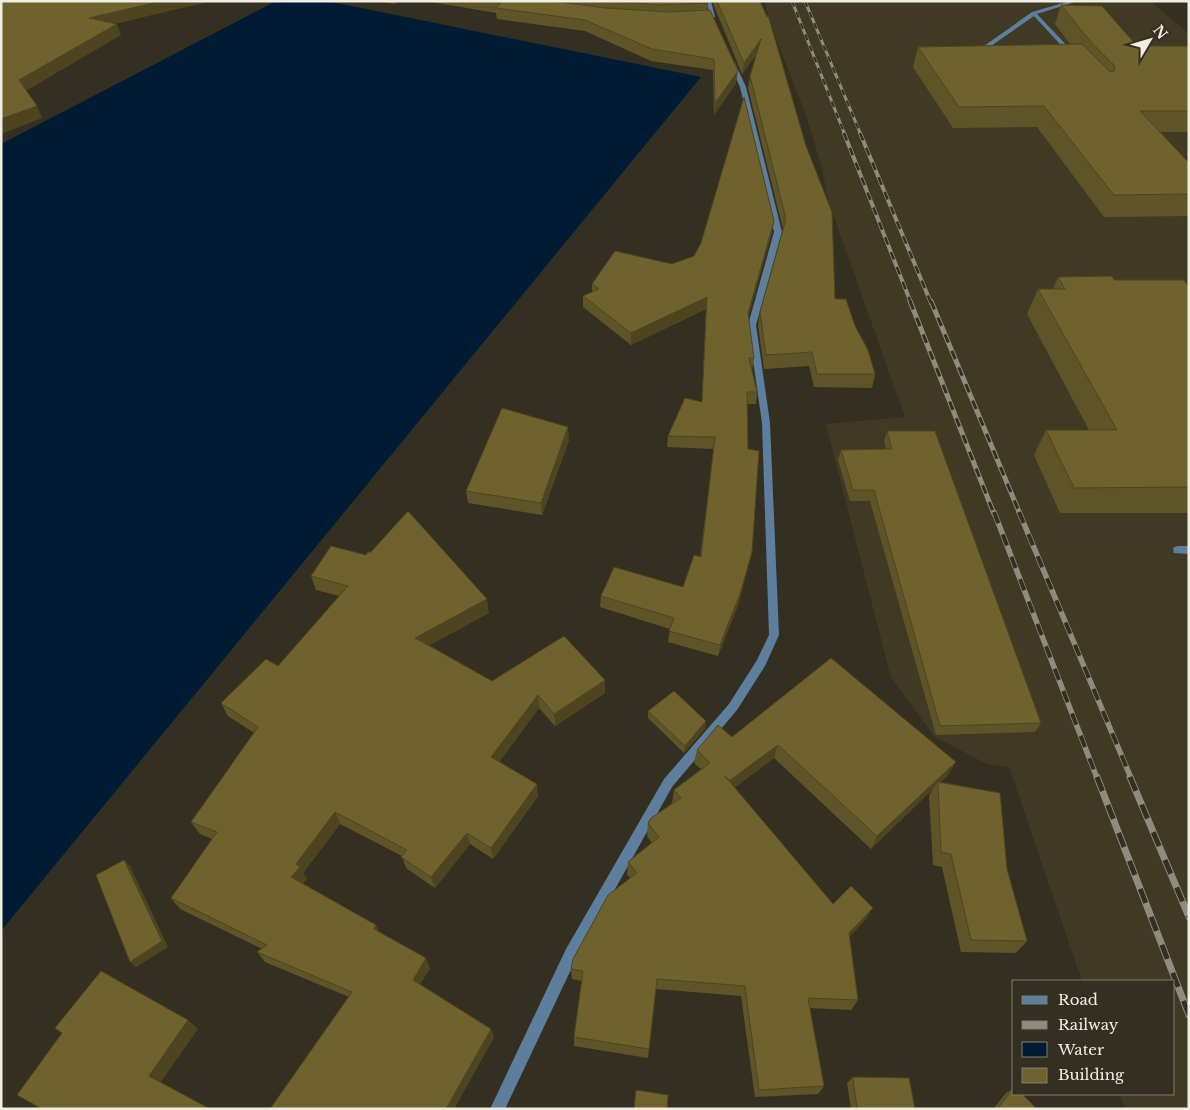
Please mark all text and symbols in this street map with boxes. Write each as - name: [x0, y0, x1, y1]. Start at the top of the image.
- north arrow: [1125, 15, 1175, 65]
- text: N: [1149, 21, 1171, 43]
- legend: [1012, 980, 1175, 1095]
- text: Road: [1058, 990, 1098, 1009]
- text: Railway: [1058, 1015, 1119, 1034]
- text: Water: [1057, 1040, 1105, 1059]
- text: Building: [1058, 1065, 1125, 1084]

